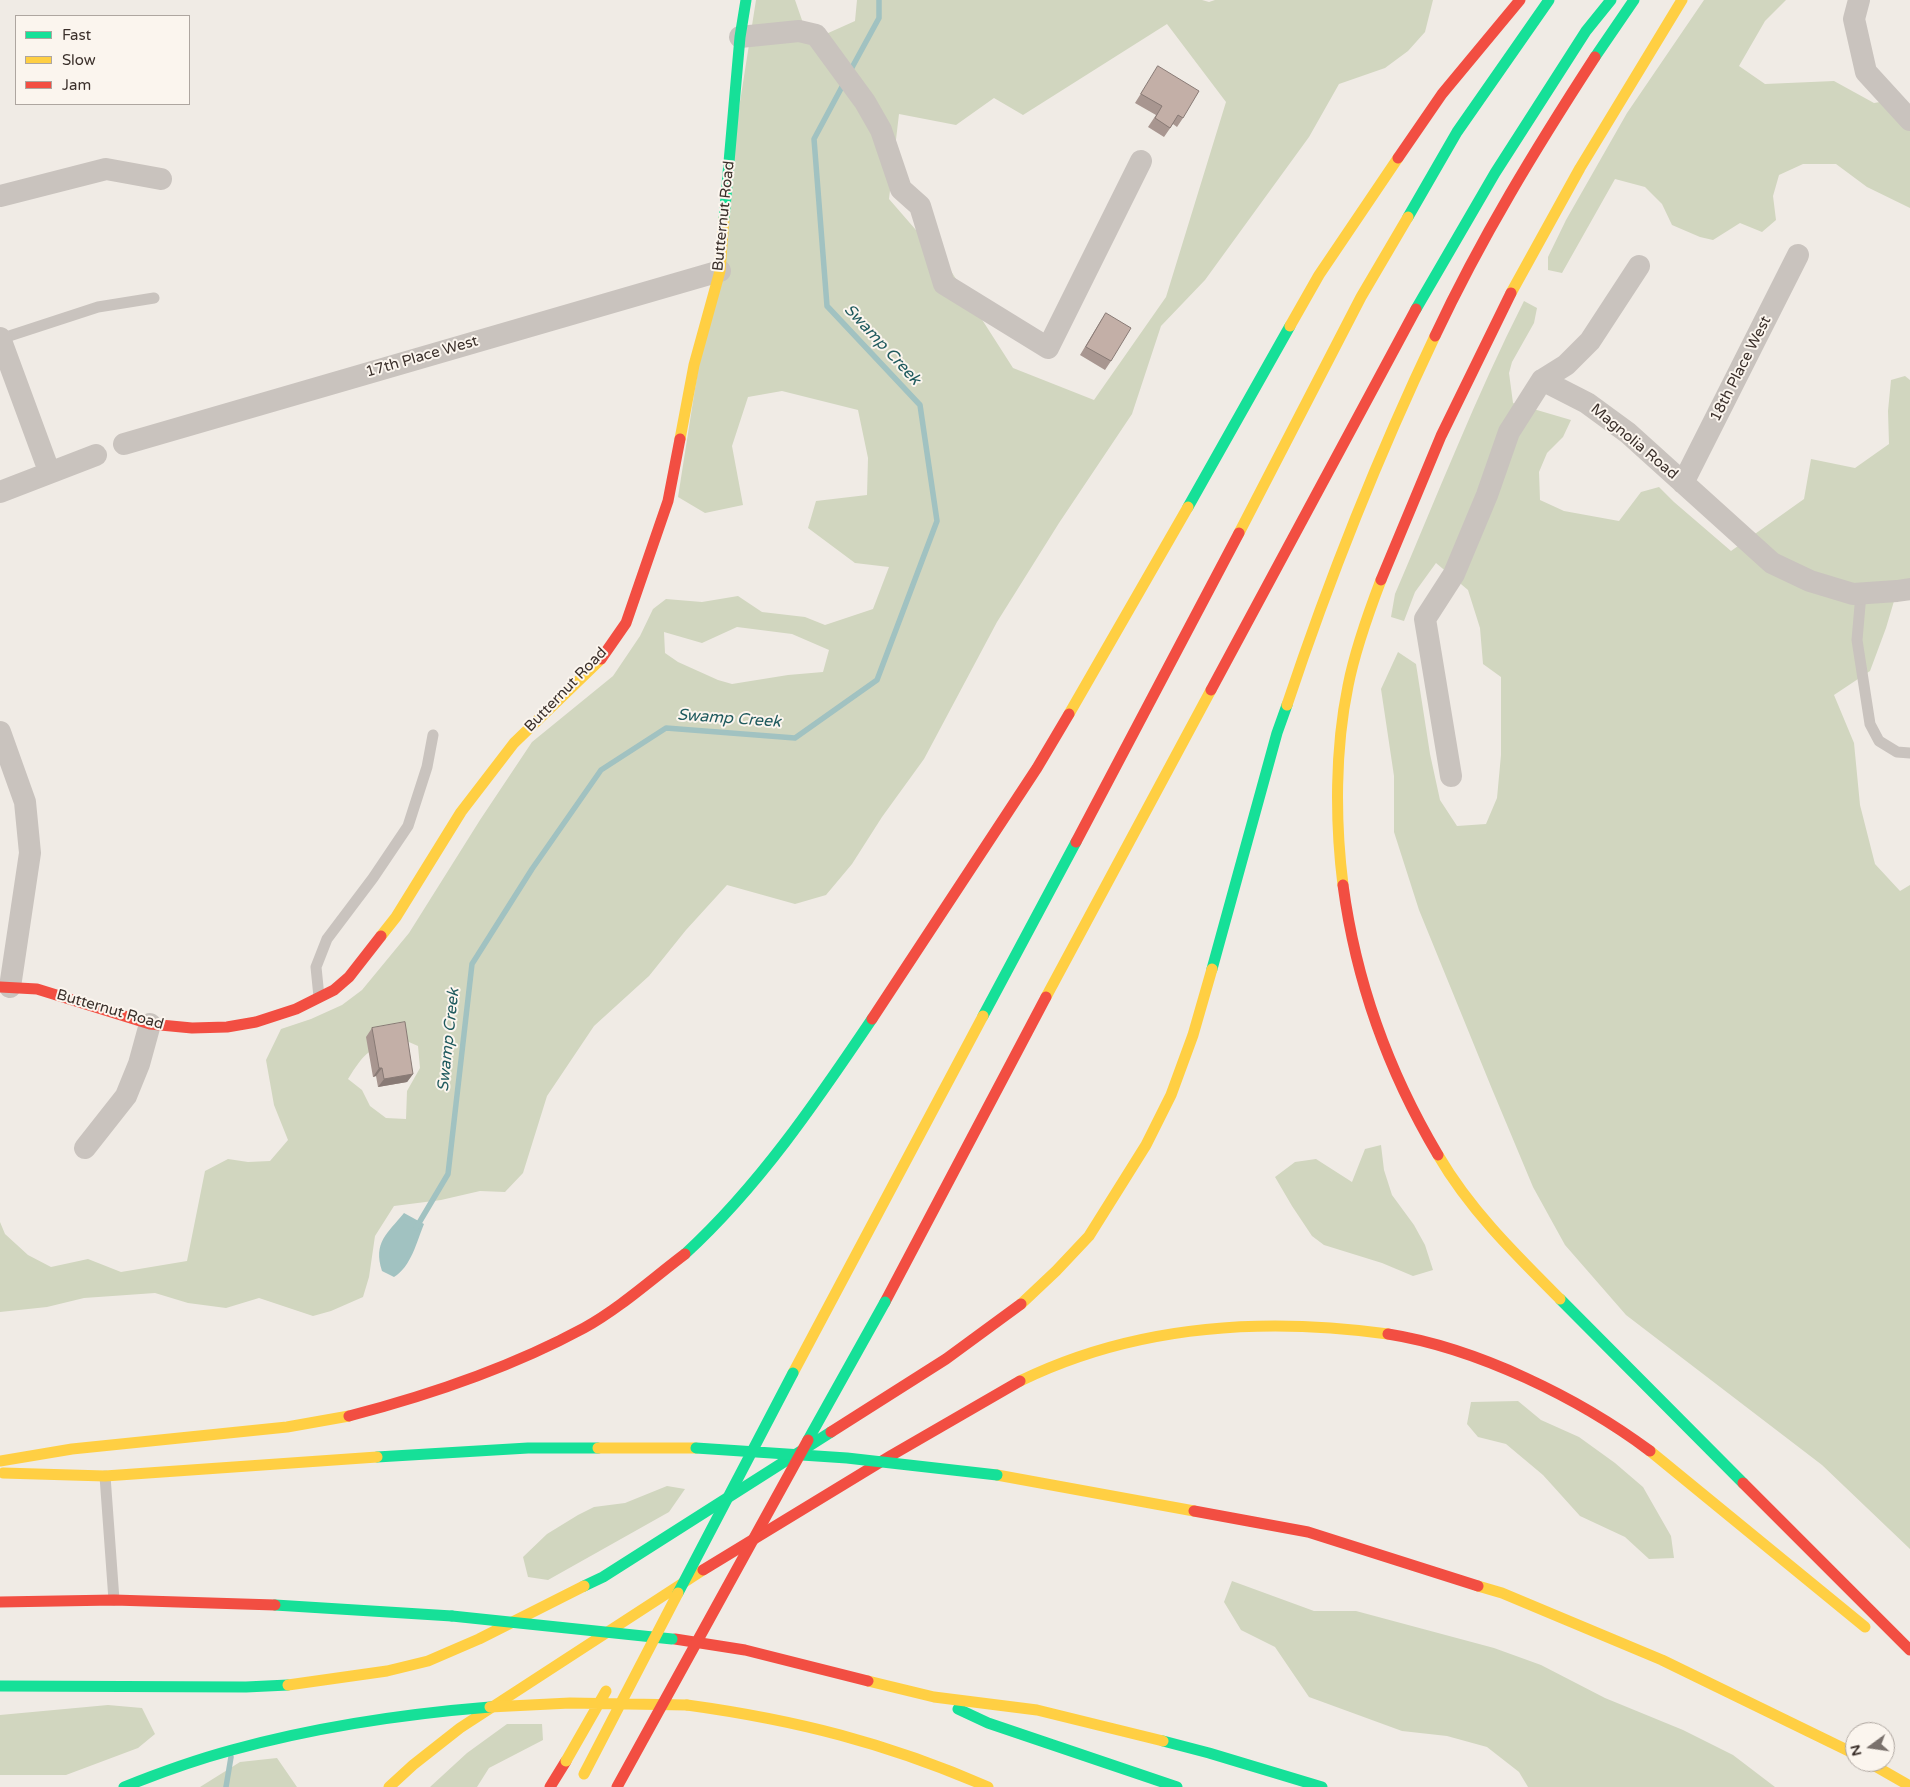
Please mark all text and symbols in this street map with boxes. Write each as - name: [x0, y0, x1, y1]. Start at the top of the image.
- legend: [15, 15, 190, 105]
- text: Fast: [62, 26, 91, 44]
- text: Slow: [62, 51, 96, 69]
- text: Jam: [62, 76, 91, 94]
- street label: Butternut Road: [709, 160, 739, 272]
- water label: Swamp Creek: [840, 301, 924, 389]
- street label: 18th Place West: [1707, 313, 1775, 425]
- street label: 17th Place West: [364, 332, 480, 382]
- street label: Magnolia Road: [1587, 400, 1681, 484]
- street label: Butternut Road: [521, 644, 611, 736]
- water label: Swamp Creek: [677, 706, 781, 732]
- street label: Butternut Road: [54, 986, 166, 1034]
- water label: Swamp Creek: [434, 987, 464, 1093]
- north arrow: [1845, 1722, 1895, 1772]
- text: N: [1846, 1743, 1866, 1758]

